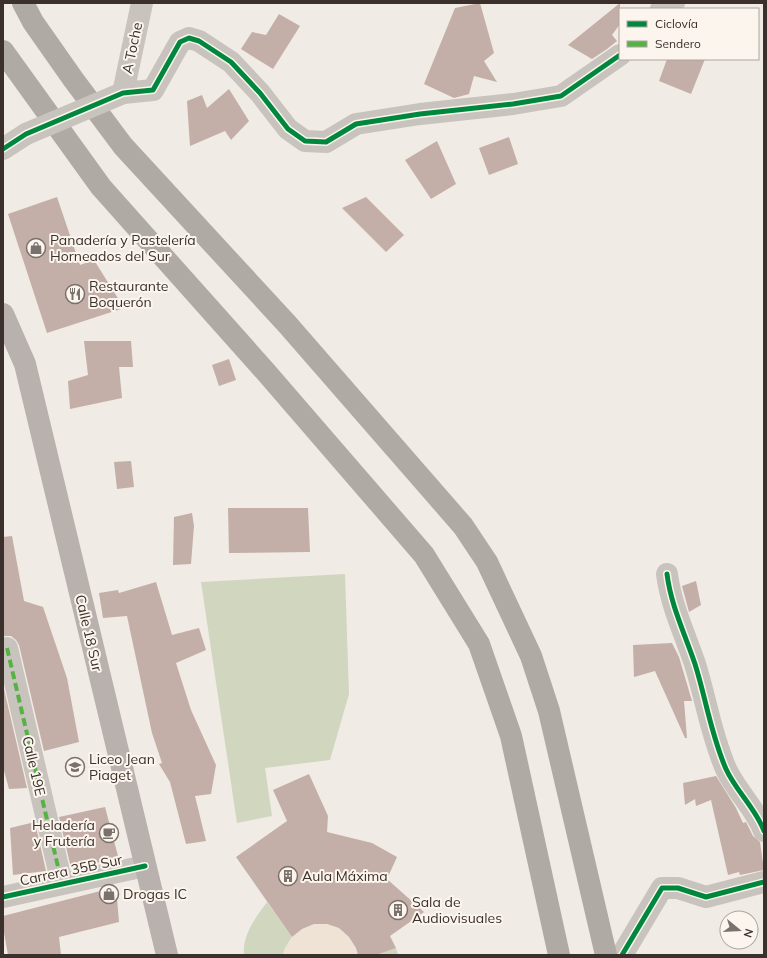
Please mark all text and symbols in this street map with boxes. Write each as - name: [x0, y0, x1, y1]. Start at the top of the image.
- legend: [619, 8, 759, 60]
- text: Ciclovía: [655, 16, 698, 31]
- street label: A Toche: [118, 21, 146, 75]
- text: Sendero: [655, 36, 701, 51]
- place label: Panadería y Pastelería Horneados del Sur: [50, 231, 196, 265]
- shop icon: Panadería y Pastelería Horneados del Sur: [25, 237, 47, 259]
- place label: Restaurante Boquerón: [89, 277, 168, 311]
- restaurant icon: Restaurante Boquerón: [64, 283, 86, 305]
- street label: Calle 18 Sur: [71, 593, 107, 674]
- street label: Calle 19E: [18, 734, 50, 798]
- place label: Liceo Jean Piaget: [89, 750, 155, 784]
- school or university icon: Liceo Jean Piaget: [64, 756, 86, 778]
- place label: Heladería y Frutería: [32, 816, 95, 850]
- cafe icon: Heladería y Frutería: [98, 822, 120, 844]
- street label: Carrera 35B Sur: [18, 850, 125, 890]
- building icon: Aula Máxima: [277, 865, 299, 887]
- place label: Aula Máxima: [302, 867, 388, 885]
- shop icon: Drogas IC: [98, 883, 120, 905]
- place label: Drogas IC: [123, 885, 187, 903]
- place label: Sala de Audiovisuales: [412, 893, 502, 927]
- building icon: Sala de Audiovisuales: [387, 899, 409, 921]
- north arrow: [719, 910, 759, 950]
- text: N: [741, 927, 756, 939]

